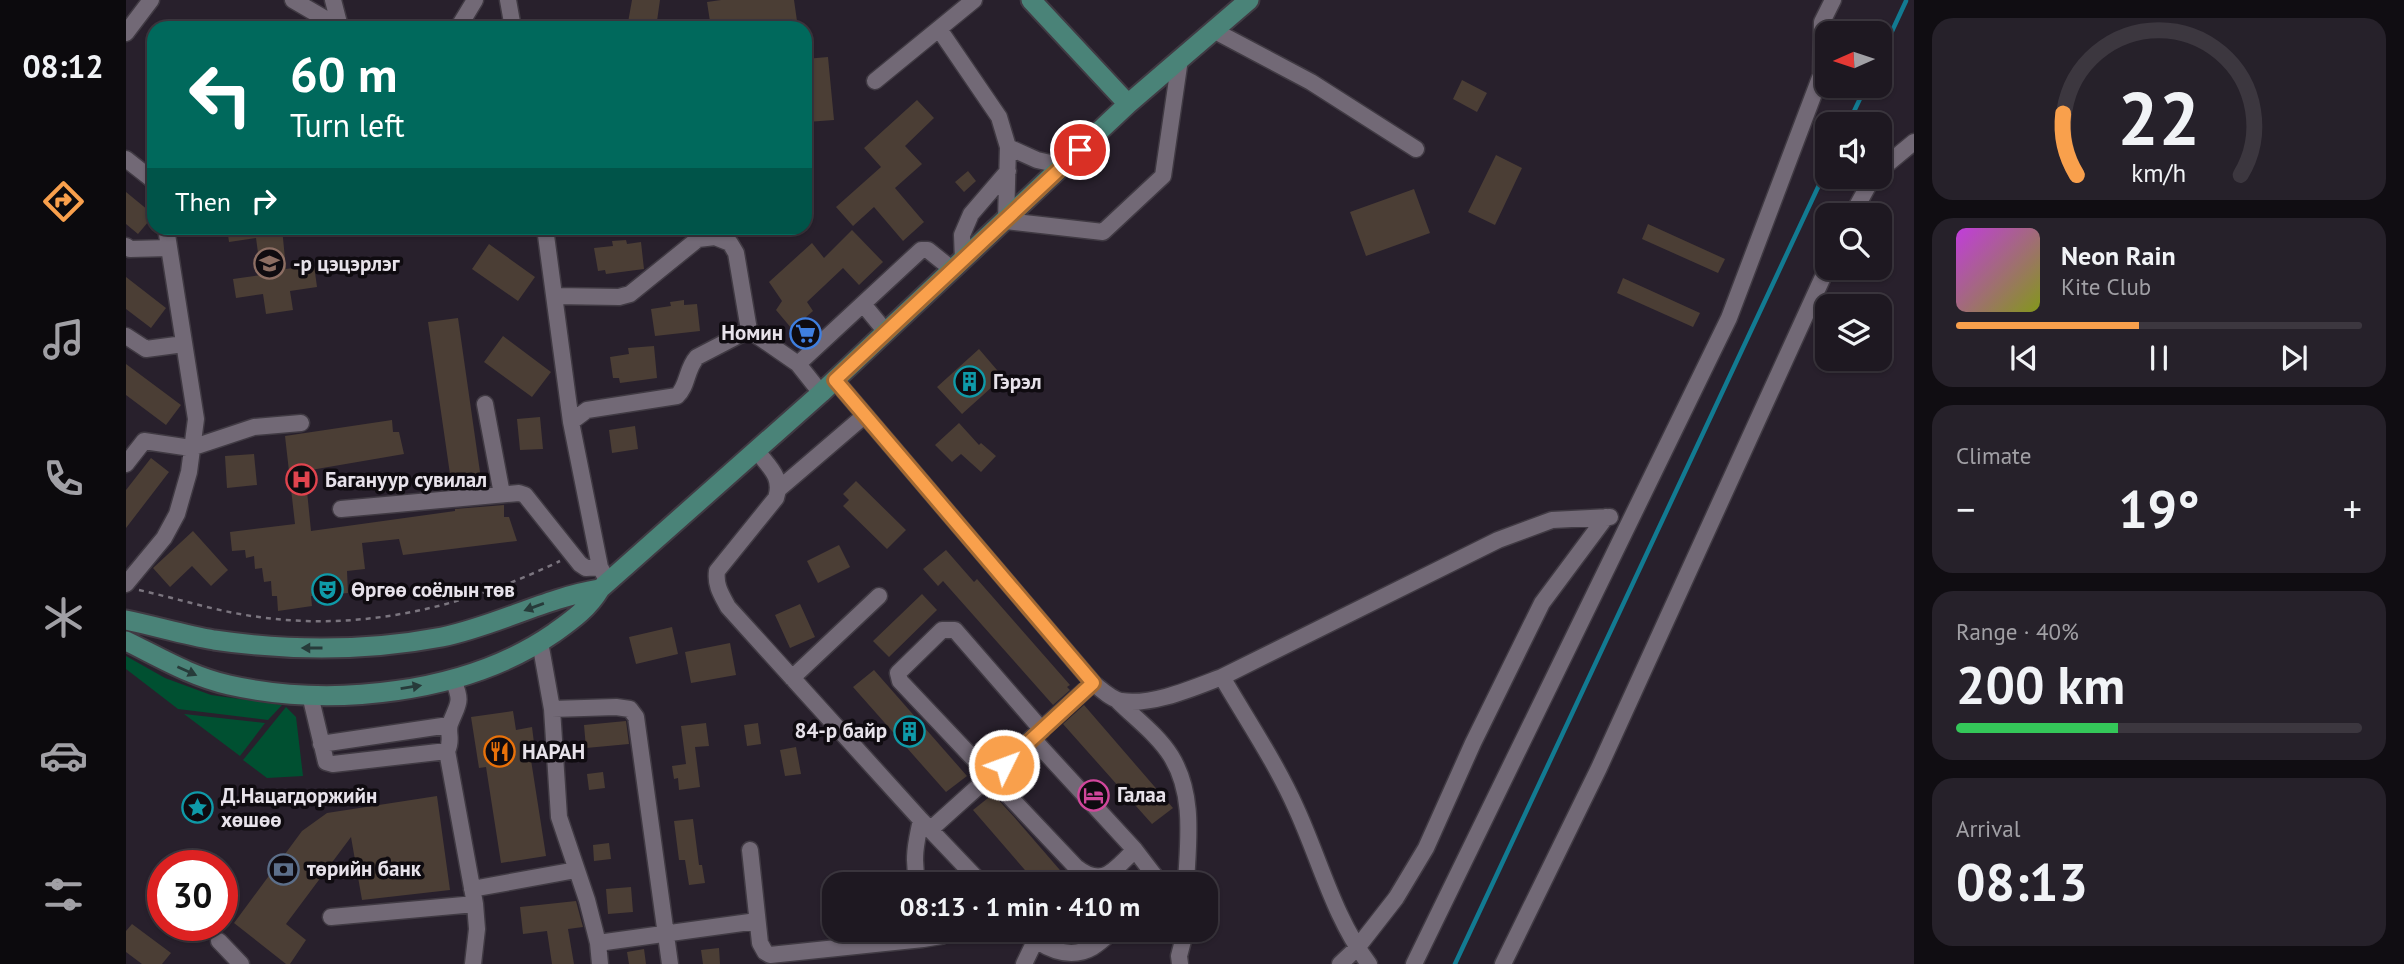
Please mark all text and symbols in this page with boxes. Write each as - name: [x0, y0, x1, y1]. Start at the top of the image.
- north arrow: [1815, 21, 1892, 98]
- map controls: [1815, 21, 1892, 371]
- text: 60 m: [290, 42, 397, 106]
- text: 08:12: [22, 45, 104, 87]
- icon: left: [175, 49, 266, 140]
- text: 22: [2118, 71, 2200, 165]
- text: Turn left: [290, 104, 405, 146]
- button: sound: [1815, 112, 1892, 189]
- pin: [1050, 120, 1110, 180]
- icon: arrive: [1061, 131, 1099, 169]
- text: km/h: [2132, 157, 2186, 189]
- icon: directions: [39, 177, 88, 226]
- icon: right: [245, 182, 283, 220]
- text: Then: [175, 185, 231, 218]
- button: search: [1815, 203, 1892, 280]
- text: Neon Rain: [2061, 239, 2176, 272]
- school or university icon: -р цэцэрлэг: [253, 247, 287, 281]
- place label: -р цэцэрлэг: [293, 250, 400, 277]
- text: Kite Club: [2061, 272, 2151, 301]
- button: layers: [1815, 294, 1892, 371]
- icon: music: [39, 315, 88, 364]
- supermarket icon: Номин: [789, 316, 823, 350]
- place label: Номин: [721, 319, 783, 346]
- icon: previous: [2005, 339, 2043, 377]
- icon: pause: [2140, 339, 2178, 377]
- icon: next: [2275, 339, 2313, 377]
- building icon: Гэрэл: [953, 365, 987, 399]
- place label: Гэрэл: [993, 368, 1042, 395]
- text: Climate: [1956, 441, 2031, 470]
- icon: phone: [39, 454, 88, 503]
- hospital icon: Багануур сувилал: [285, 463, 319, 497]
- place label: Багануур сувилал: [325, 466, 487, 493]
- text: 19°: [2118, 475, 2200, 542]
- text: −: [1956, 484, 1975, 533]
- text: +: [2343, 484, 2362, 533]
- theatre icon: Өргөө соёлын төв: [311, 573, 345, 607]
- place label: Өргөө соёлын төв: [351, 576, 515, 603]
- icon: climate: [39, 593, 88, 642]
- one-way arrow: [524, 602, 545, 613]
- text: Range · 40%: [1956, 617, 2079, 646]
- one-way arrow: [301, 642, 323, 653]
- text: 200 km: [1956, 651, 2125, 718]
- one-way arrow: [177, 665, 197, 677]
- one-way arrow: [400, 682, 422, 693]
- building icon: 84-р байр: [893, 714, 927, 748]
- place label: 84-р байр: [794, 717, 887, 744]
- position arrow: [967, 728, 1041, 802]
- icon: car: [39, 731, 88, 780]
- restaurant icon: НАРАН: [482, 735, 516, 769]
- place label: НАРАН: [522, 738, 585, 765]
- hotel icon: Галаа: [1077, 778, 1111, 812]
- place label: Галаа: [1117, 781, 1166, 808]
- place label: Д.Нацагдоржийн хөшөө: [221, 782, 377, 833]
- place icon: Д.Нацагдоржийн хөшөө: [181, 791, 215, 825]
- text: Arrival: [1956, 814, 2020, 843]
- text: 08:13: [1956, 848, 2088, 915]
- speed limit sign: 30: [147, 850, 238, 941]
- bank icon: төрийн банк: [267, 852, 301, 886]
- place label: төрийн банк: [307, 855, 422, 882]
- icon: filters: [39, 870, 88, 919]
- text: 08:13 · 1 min · 410 m: [900, 890, 1140, 923]

